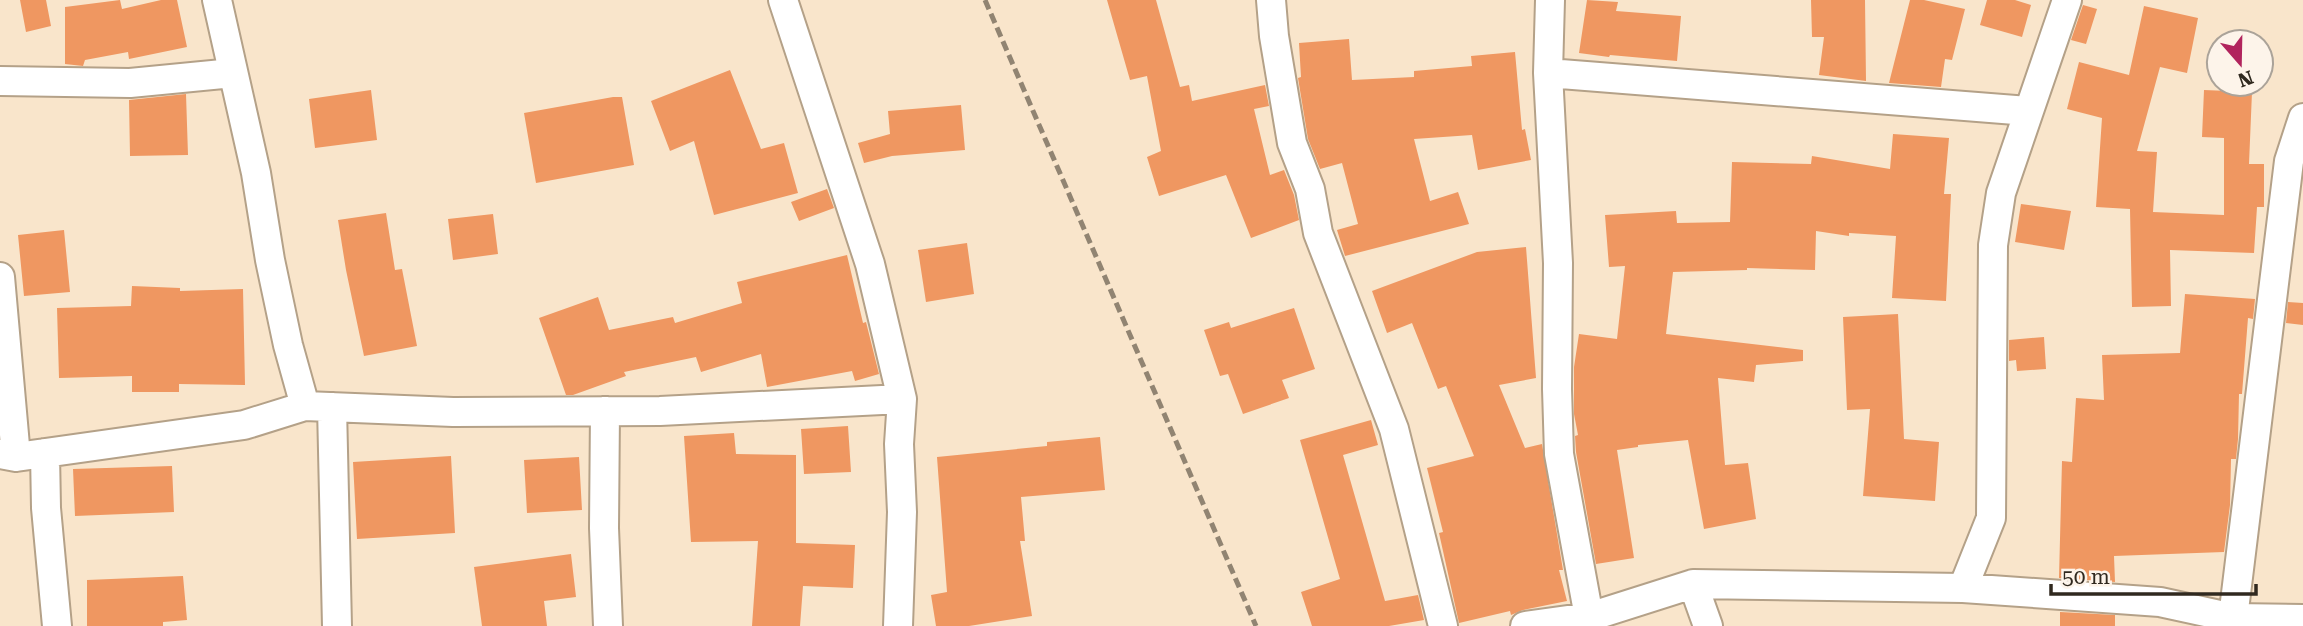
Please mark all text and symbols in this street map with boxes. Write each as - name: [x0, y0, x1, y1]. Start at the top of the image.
- north arrow: [2205, 28, 2275, 98]
- text: N: [2234, 65, 2256, 92]
- scale bar: [2051, 552, 2256, 596]
- text: 50 m: [2062, 565, 2110, 589]

